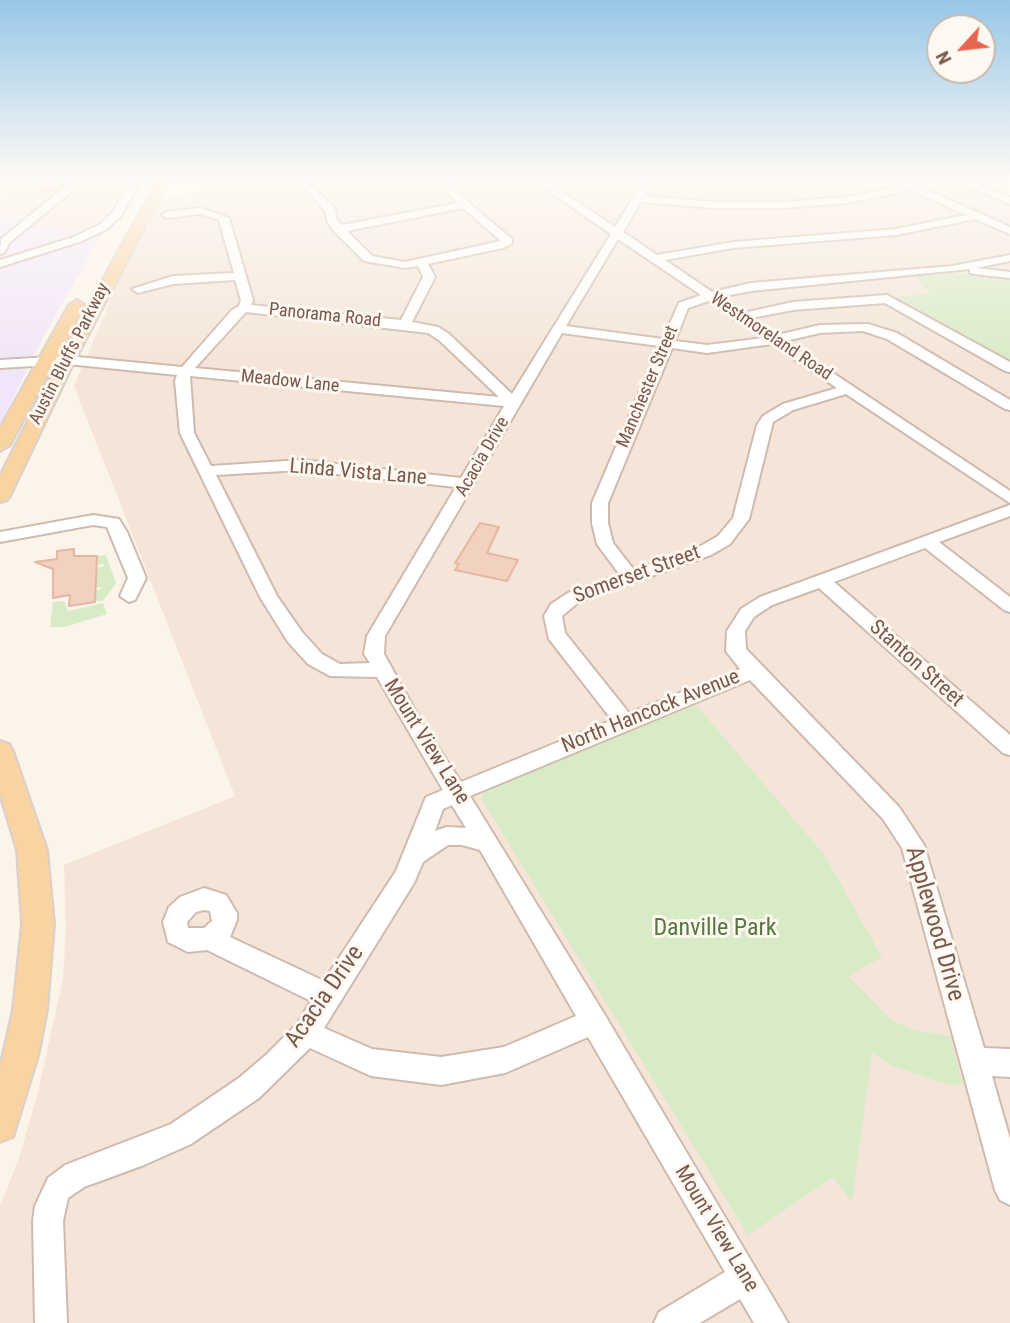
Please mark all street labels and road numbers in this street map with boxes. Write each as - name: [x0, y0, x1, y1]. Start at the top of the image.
- street label: Austin Bluffs Parkway: [25, 280, 115, 428]
- street label: Westmoreland Road: [706, 288, 836, 386]
- street label: Panorama Road: [268, 299, 382, 333]
- street label: Manchester Street: [613, 323, 683, 451]
- street label: Meadow Lane: [240, 366, 340, 398]
- street label: Acacia Drive: [452, 413, 514, 501]
- street label: Linda Vista Lane: [288, 454, 428, 492]
- street label: Somerset Street: [570, 540, 704, 610]
- street label: Stanton Street: [864, 615, 968, 713]
- street label: North Hancock Avenue: [558, 665, 744, 759]
- street label: Mount View Lane: [377, 675, 475, 809]
- street label: Applewood Drive: [898, 843, 970, 1005]
- street label: Acacia Drive: [279, 940, 371, 1054]
- street label: Mount View Lane: [668, 1161, 764, 1297]

